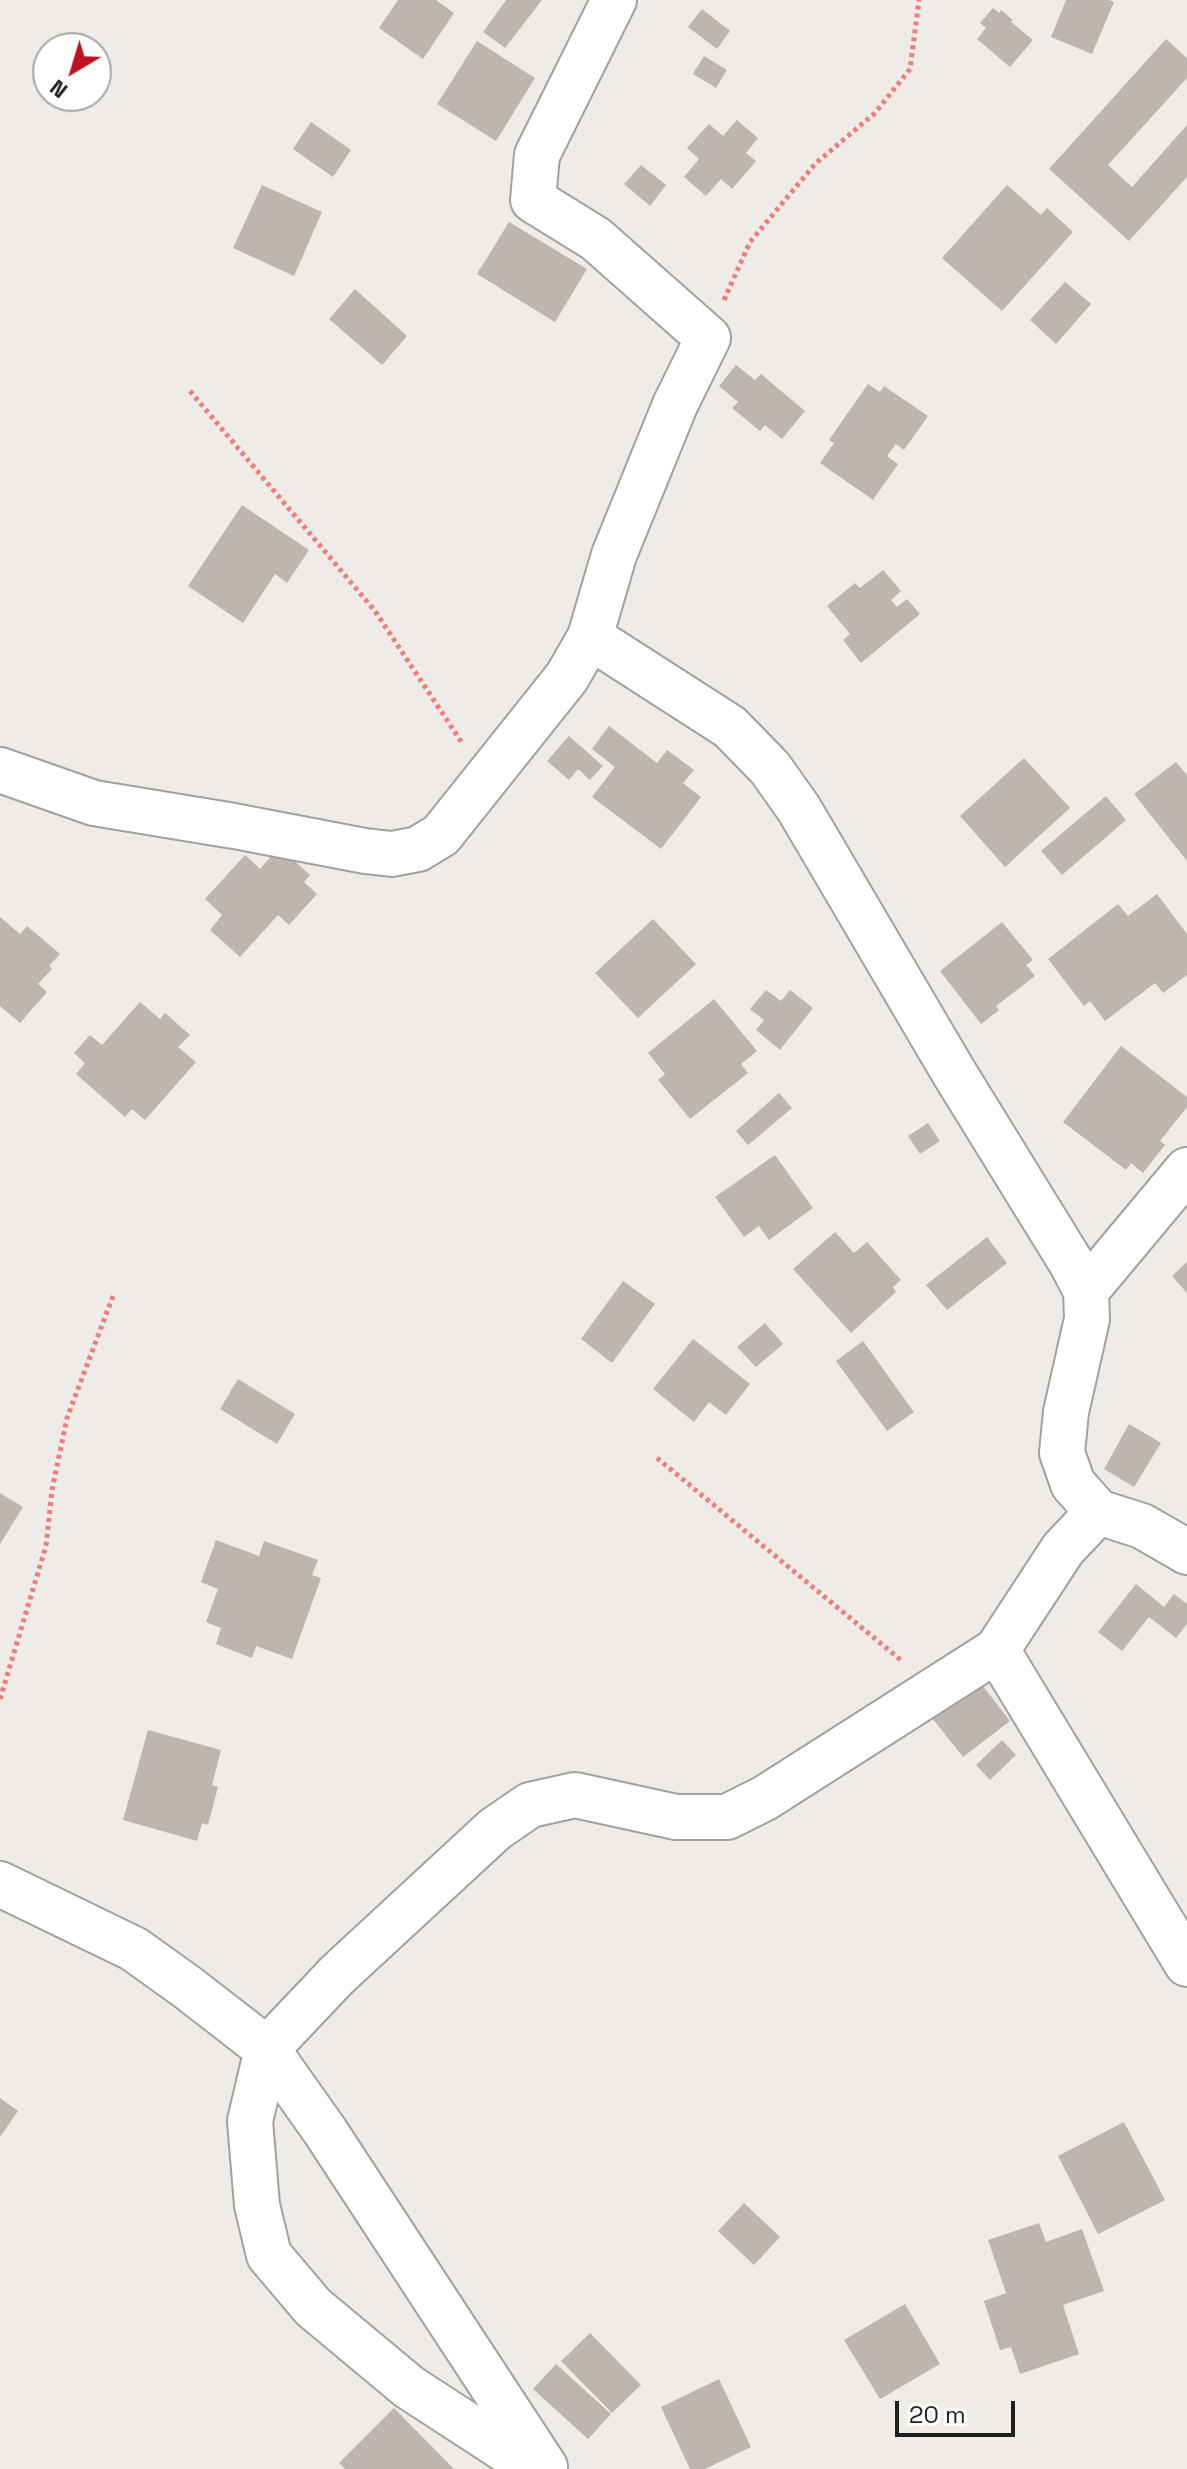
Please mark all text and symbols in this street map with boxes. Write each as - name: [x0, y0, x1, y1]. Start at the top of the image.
- north arrow: [32, 32, 112, 112]
- text: N: [44, 74, 73, 105]
- scale bar: [899, 2385, 1019, 2435]
- text: 20 m: [909, 2399, 966, 2430]

